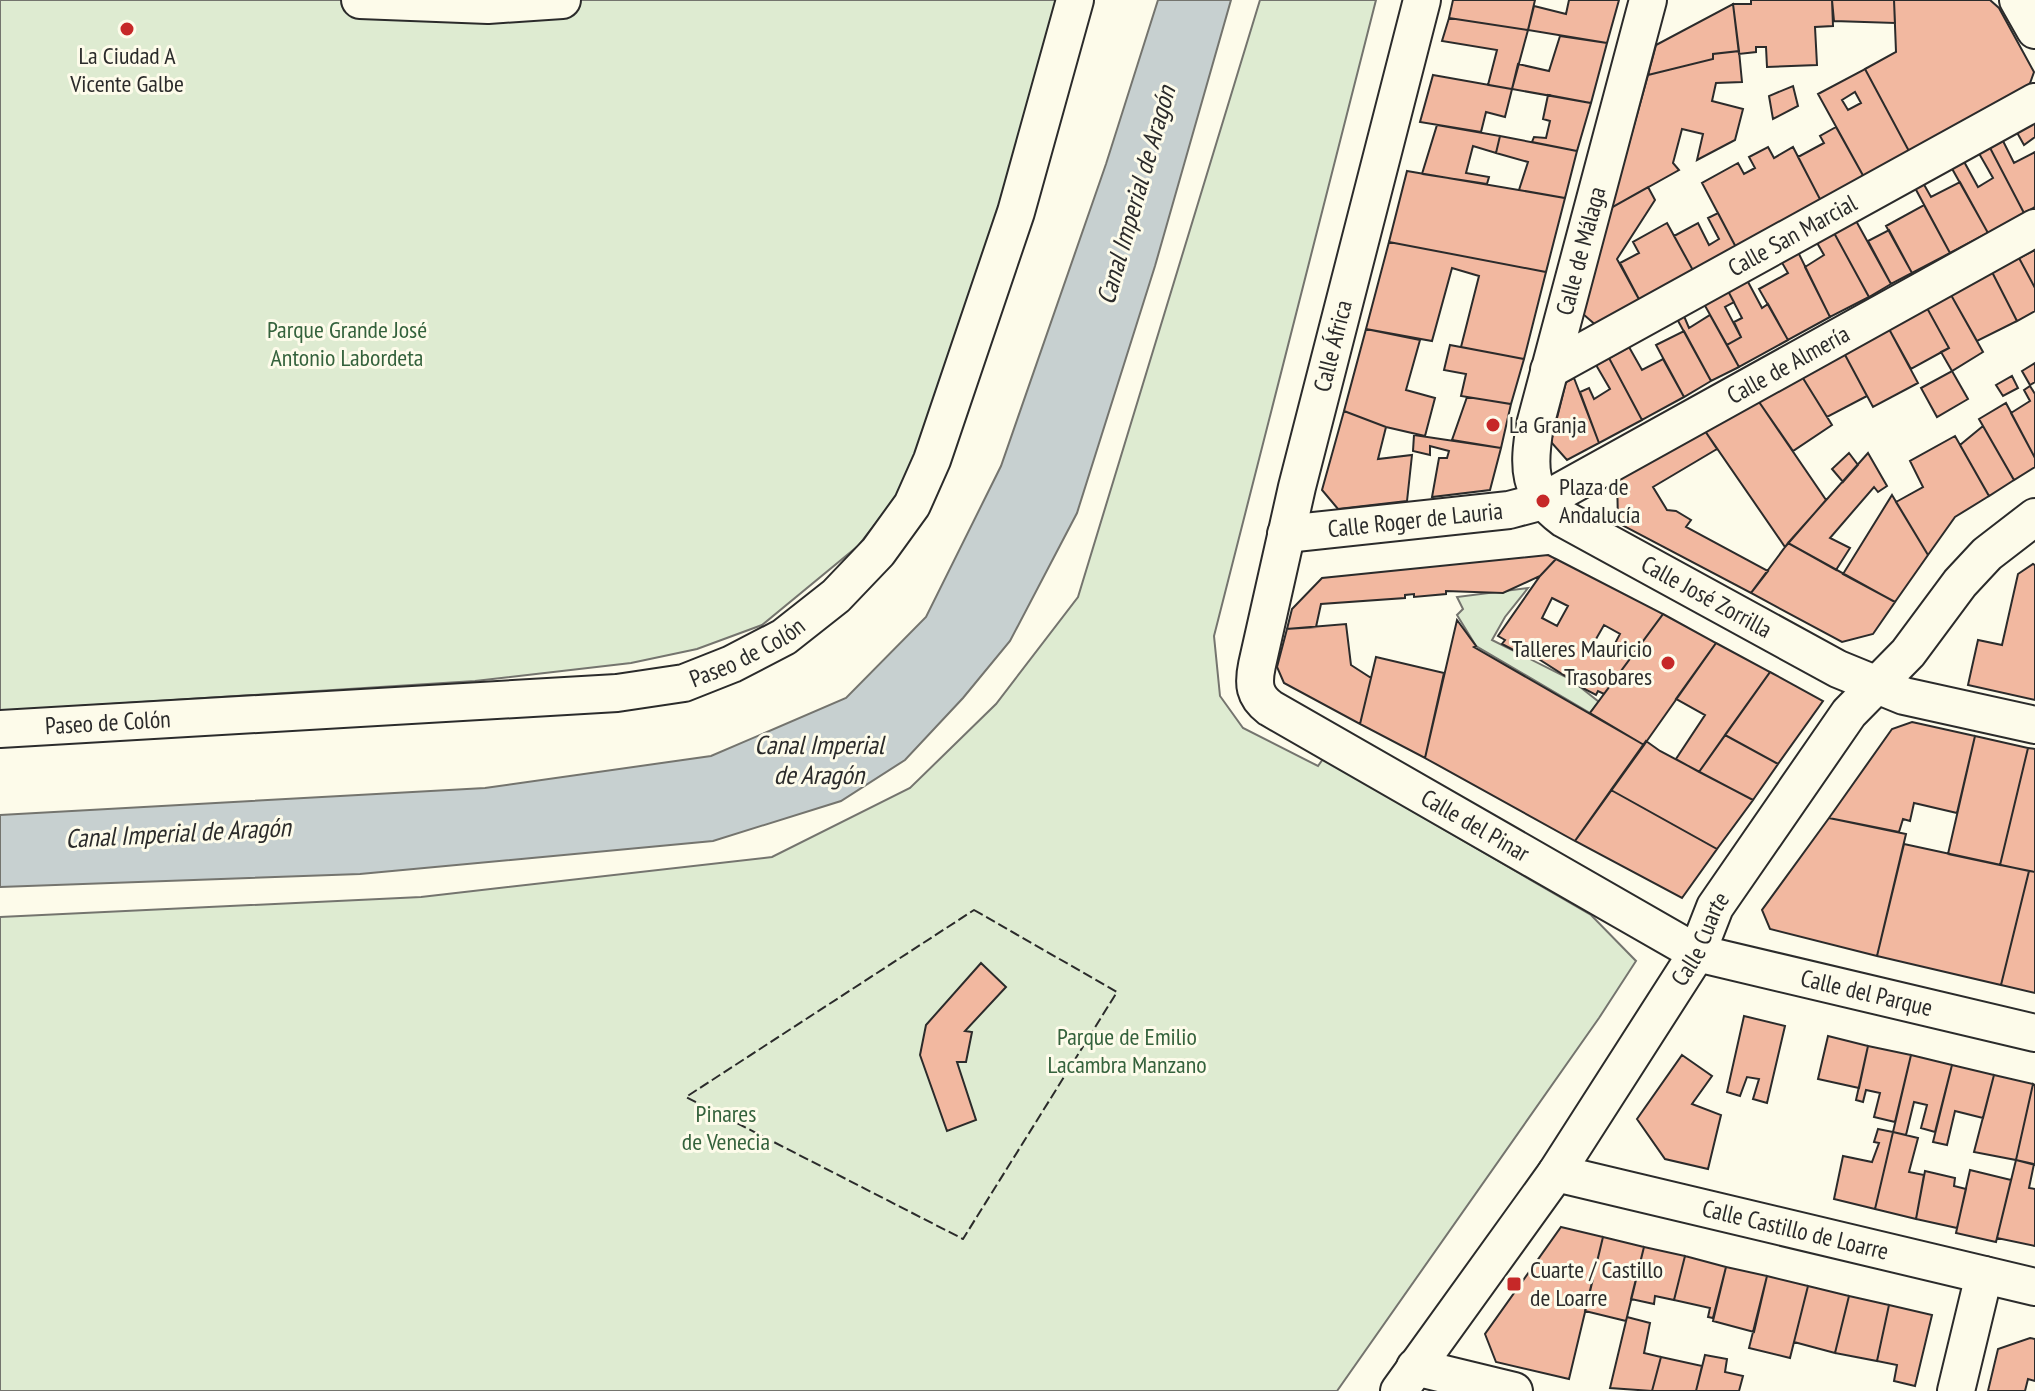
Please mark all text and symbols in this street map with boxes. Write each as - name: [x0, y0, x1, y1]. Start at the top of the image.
- marker: La Ciudad A Vicente Galbe: [118, 20, 136, 38]
- place label: La Ciudad A Vicente Galbe: [69, 40, 184, 99]
- water label: Canal Imperial de Aragón: [1089, 80, 1183, 308]
- street label: Calle de Málaga: [1548, 183, 1613, 319]
- street label: Calle San Marcial: [1722, 187, 1862, 283]
- street label: Calle África: [1306, 297, 1359, 395]
- park label: Parque Grande José Antonio Labordeta: [267, 314, 427, 373]
- street label: Calle de Almería: [1721, 318, 1855, 411]
- place label: La Granja: [1509, 409, 1587, 440]
- marker: La Granja: [1484, 416, 1502, 434]
- place label: Plaza de Andalucía: [1559, 471, 1640, 530]
- marker: Plaza de Andalucía: [1534, 492, 1552, 510]
- street label: Calle Roger de Lauria: [1326, 495, 1504, 544]
- street label: Calle José Zorrilla: [1636, 548, 1778, 645]
- street label: Paseo de Colón: [685, 610, 811, 694]
- place label: Talleres Mauricio Trasobares: [1512, 633, 1652, 692]
- marker: Talleres Mauricio Trasobares: [1659, 654, 1677, 672]
- street label: Paseo de Colón: [44, 703, 171, 741]
- water label: Canal Imperial de Aragón: [754, 728, 887, 791]
- street label: Calle del Pinar: [1415, 782, 1536, 869]
- water label: Canal Imperial de Aragón: [64, 810, 293, 855]
- street label: Calle Cuarte: [1664, 886, 1736, 992]
- street label: Calle del Parque: [1798, 962, 1936, 1023]
- park label: Parque de Emilio Lacambra Manzano: [1047, 1021, 1207, 1080]
- park label: Pinares de Venecia: [682, 1098, 770, 1157]
- street label: Calle Castillo de Loarre: [1699, 1192, 1892, 1267]
- place label: Cuarte / Castillo de Loarre: [1530, 1254, 1663, 1313]
- marker: Cuarte / Castillo de Loarre: [1505, 1275, 1523, 1293]

